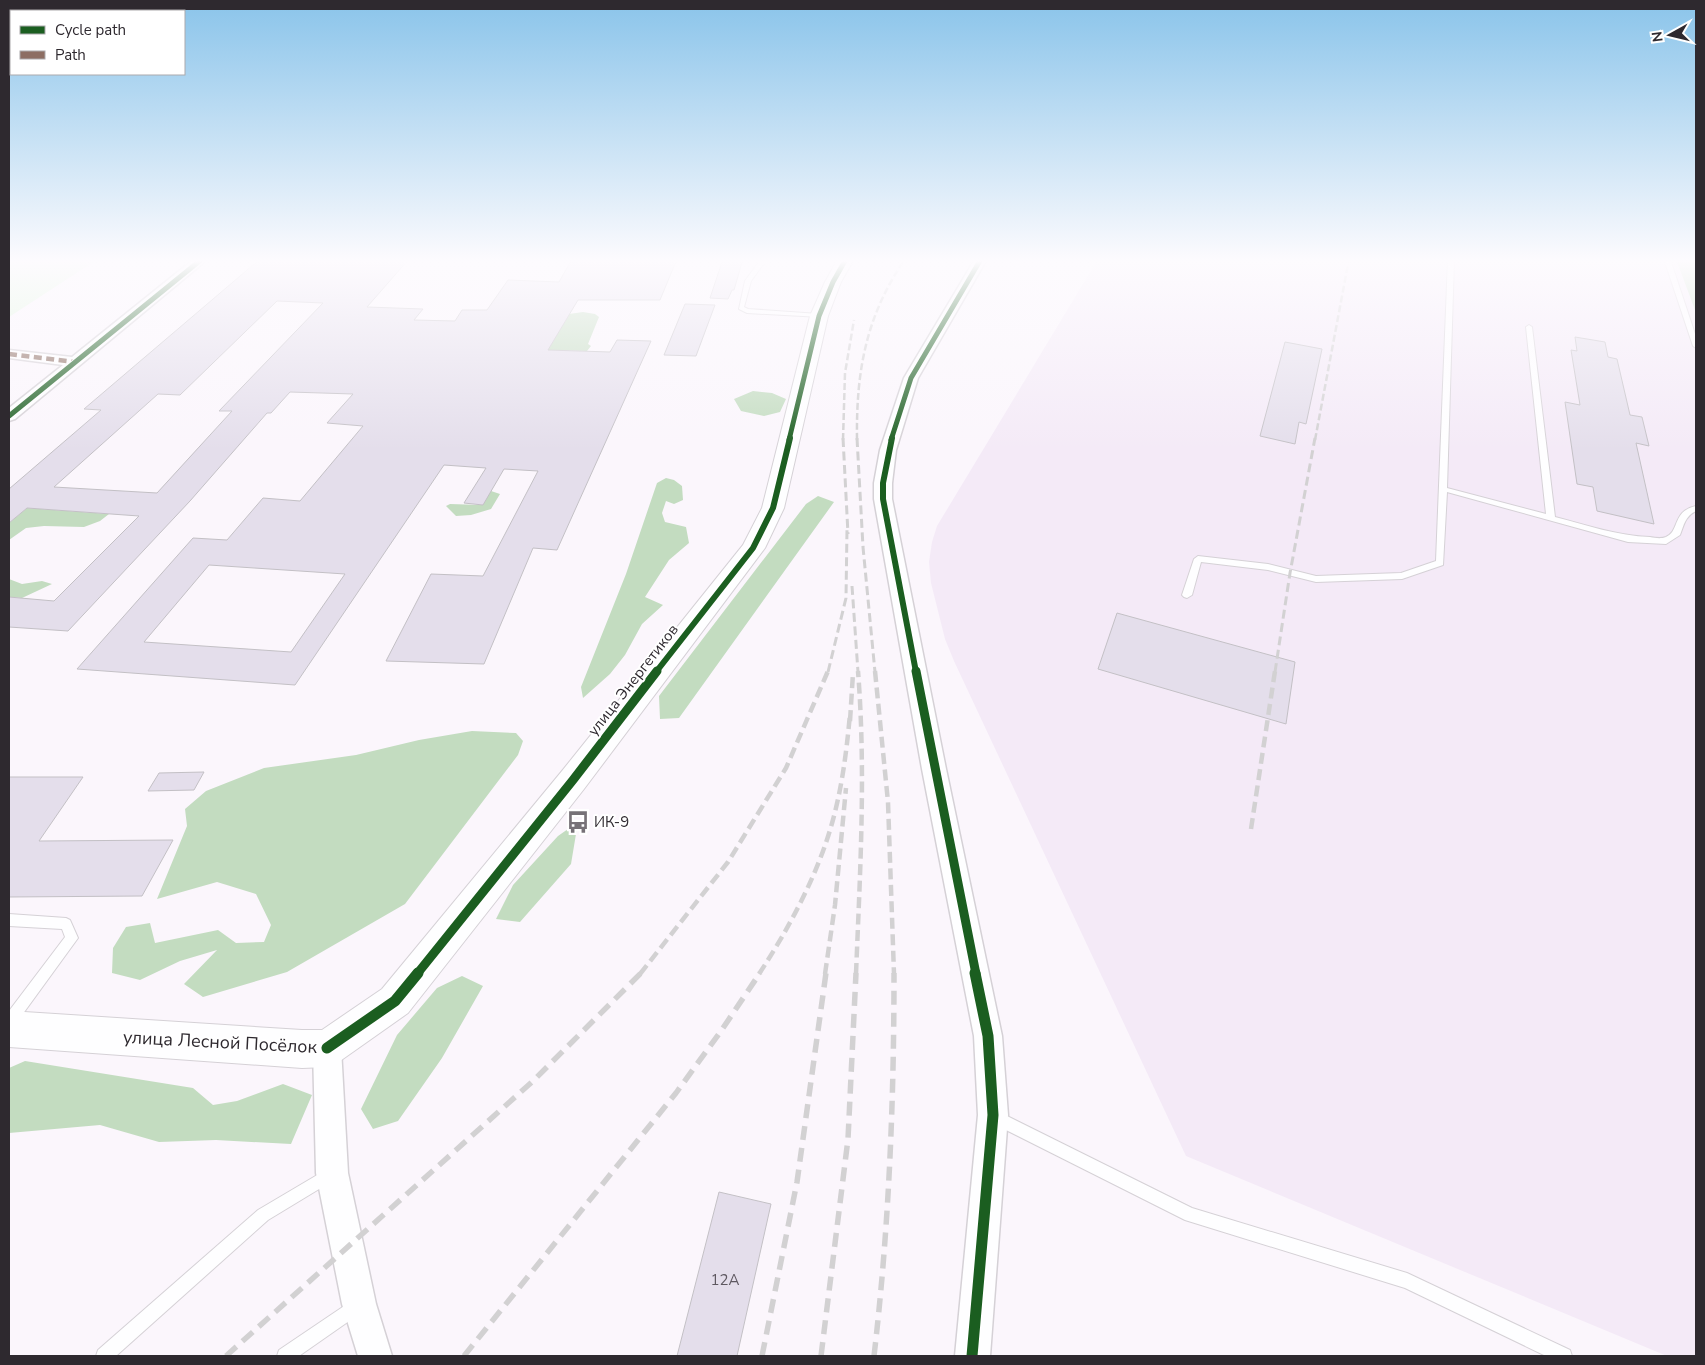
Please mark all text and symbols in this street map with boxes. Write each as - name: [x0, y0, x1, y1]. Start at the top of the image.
- legend: [10, 10, 185, 75]
- north arrow: [1645, 10, 1695, 60]
- text: Cycle path: [55, 20, 126, 40]
- text: N: [1647, 30, 1668, 43]
- text: Path: [55, 45, 86, 65]
- street label: улица Энергетиков: [583, 620, 683, 740]
- bus stop icon: ИК-9: [565, 809, 591, 835]
- place label: ИК-9: [594, 812, 629, 832]
- street label: улица Лесной Посёлок: [122, 1025, 318, 1059]
- house number: 12А: [711, 1270, 740, 1290]

